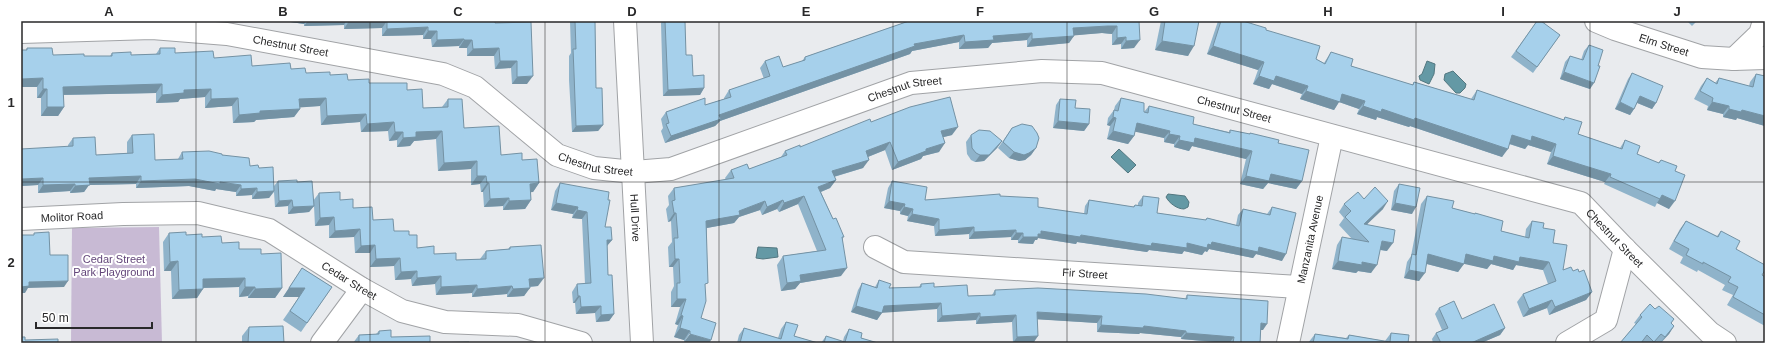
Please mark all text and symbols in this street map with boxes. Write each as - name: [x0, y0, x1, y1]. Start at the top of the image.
- text: A: [104, 4, 114, 19]
- text: B: [278, 4, 288, 19]
- text: C: [453, 4, 463, 19]
- text: D: [627, 4, 637, 19]
- text: E: [802, 4, 811, 19]
- text: F: [976, 4, 984, 19]
- text: G: [1149, 4, 1159, 19]
- text: H: [1323, 4, 1333, 19]
- text: I: [1501, 4, 1505, 19]
- text: J: [1673, 4, 1681, 19]
- street label: Elm Street: [1638, 31, 1690, 58]
- street label: Chestnut Street: [252, 33, 329, 59]
- street label: Chestnut Street: [866, 74, 942, 104]
- street label: Chestnut Street: [1196, 93, 1273, 125]
- text: 1: [7, 95, 15, 110]
- street label: Chestnut Street: [557, 150, 633, 178]
- street label: Hull Drive: [628, 194, 643, 242]
- street label: Manzanita Avenue: [1295, 194, 1325, 285]
- street label: Chestnut Street: [1584, 206, 1646, 270]
- street label: Molitor Road: [40, 209, 103, 224]
- park label: Cedar Street Park Playground: [73, 253, 155, 278]
- text: 2: [7, 255, 15, 270]
- street label: Cedar Street: [320, 259, 379, 302]
- street label: Fir Street: [1062, 266, 1108, 281]
- scale bar: [36, 304, 152, 330]
- text: 50 m: [42, 311, 69, 325]

